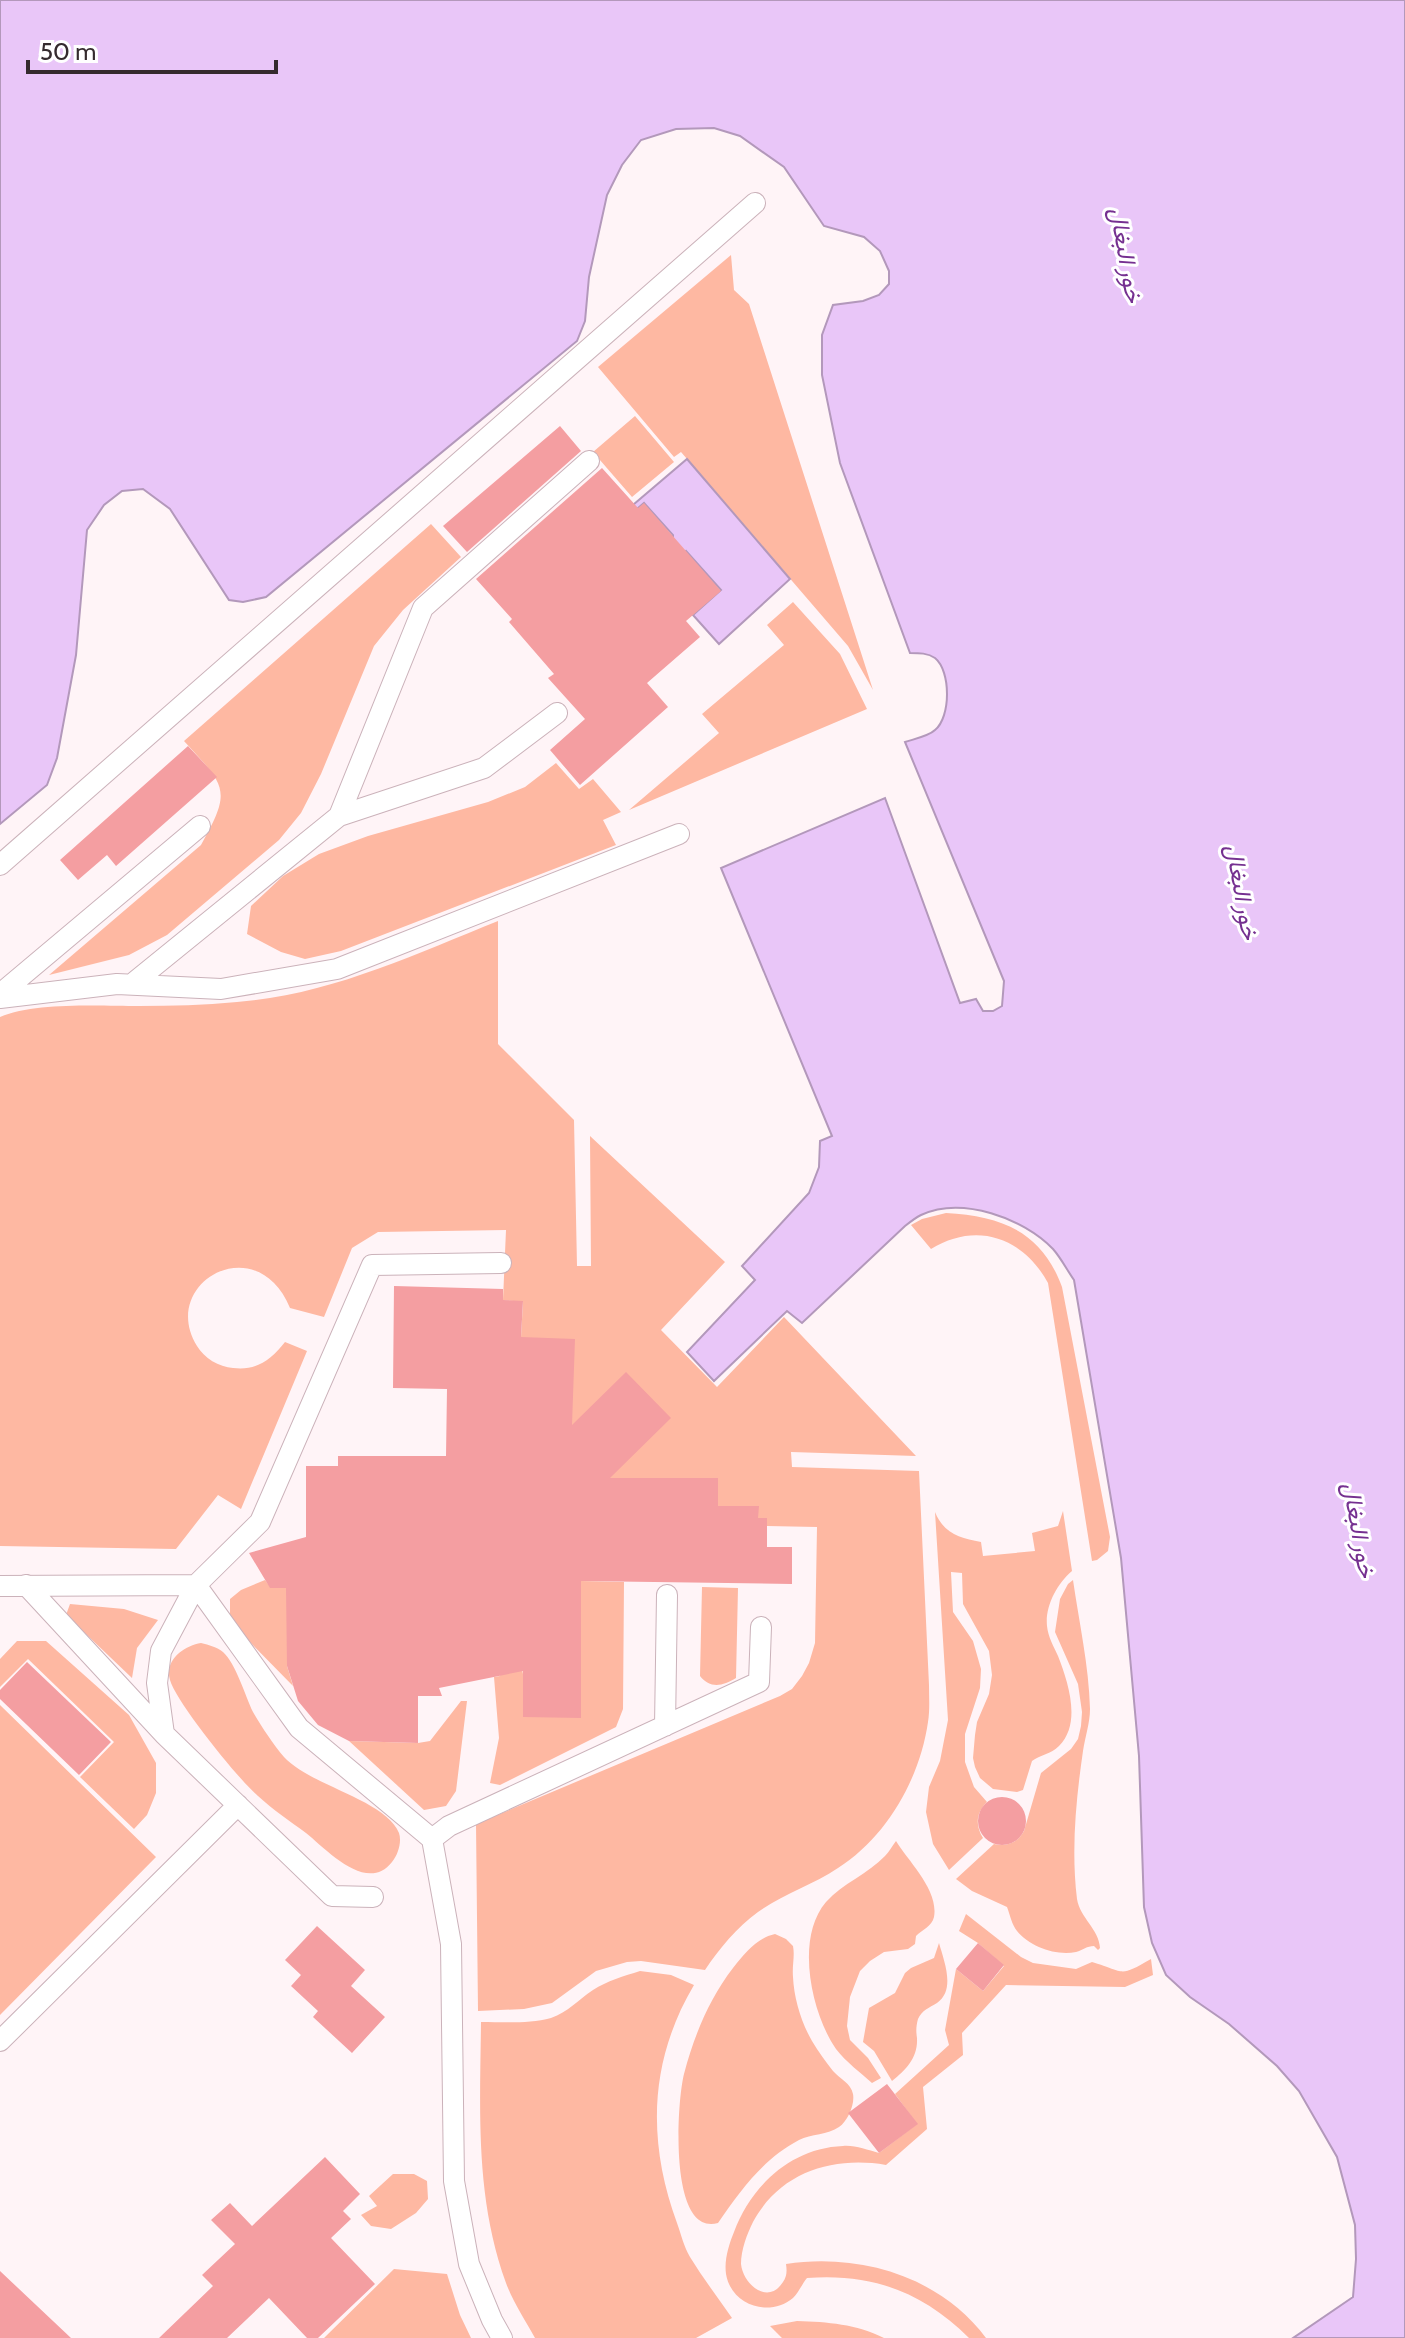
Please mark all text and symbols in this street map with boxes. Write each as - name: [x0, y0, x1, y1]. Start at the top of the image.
- scale bar: [28, 24, 276, 74]
- text: 50 m: [40, 37, 96, 66]
- water label: خور البغال: [1103, 205, 1149, 306]
- water label: خور البغال: [1219, 842, 1265, 943]
- water label: خور البغال: [1336, 1480, 1382, 1581]

